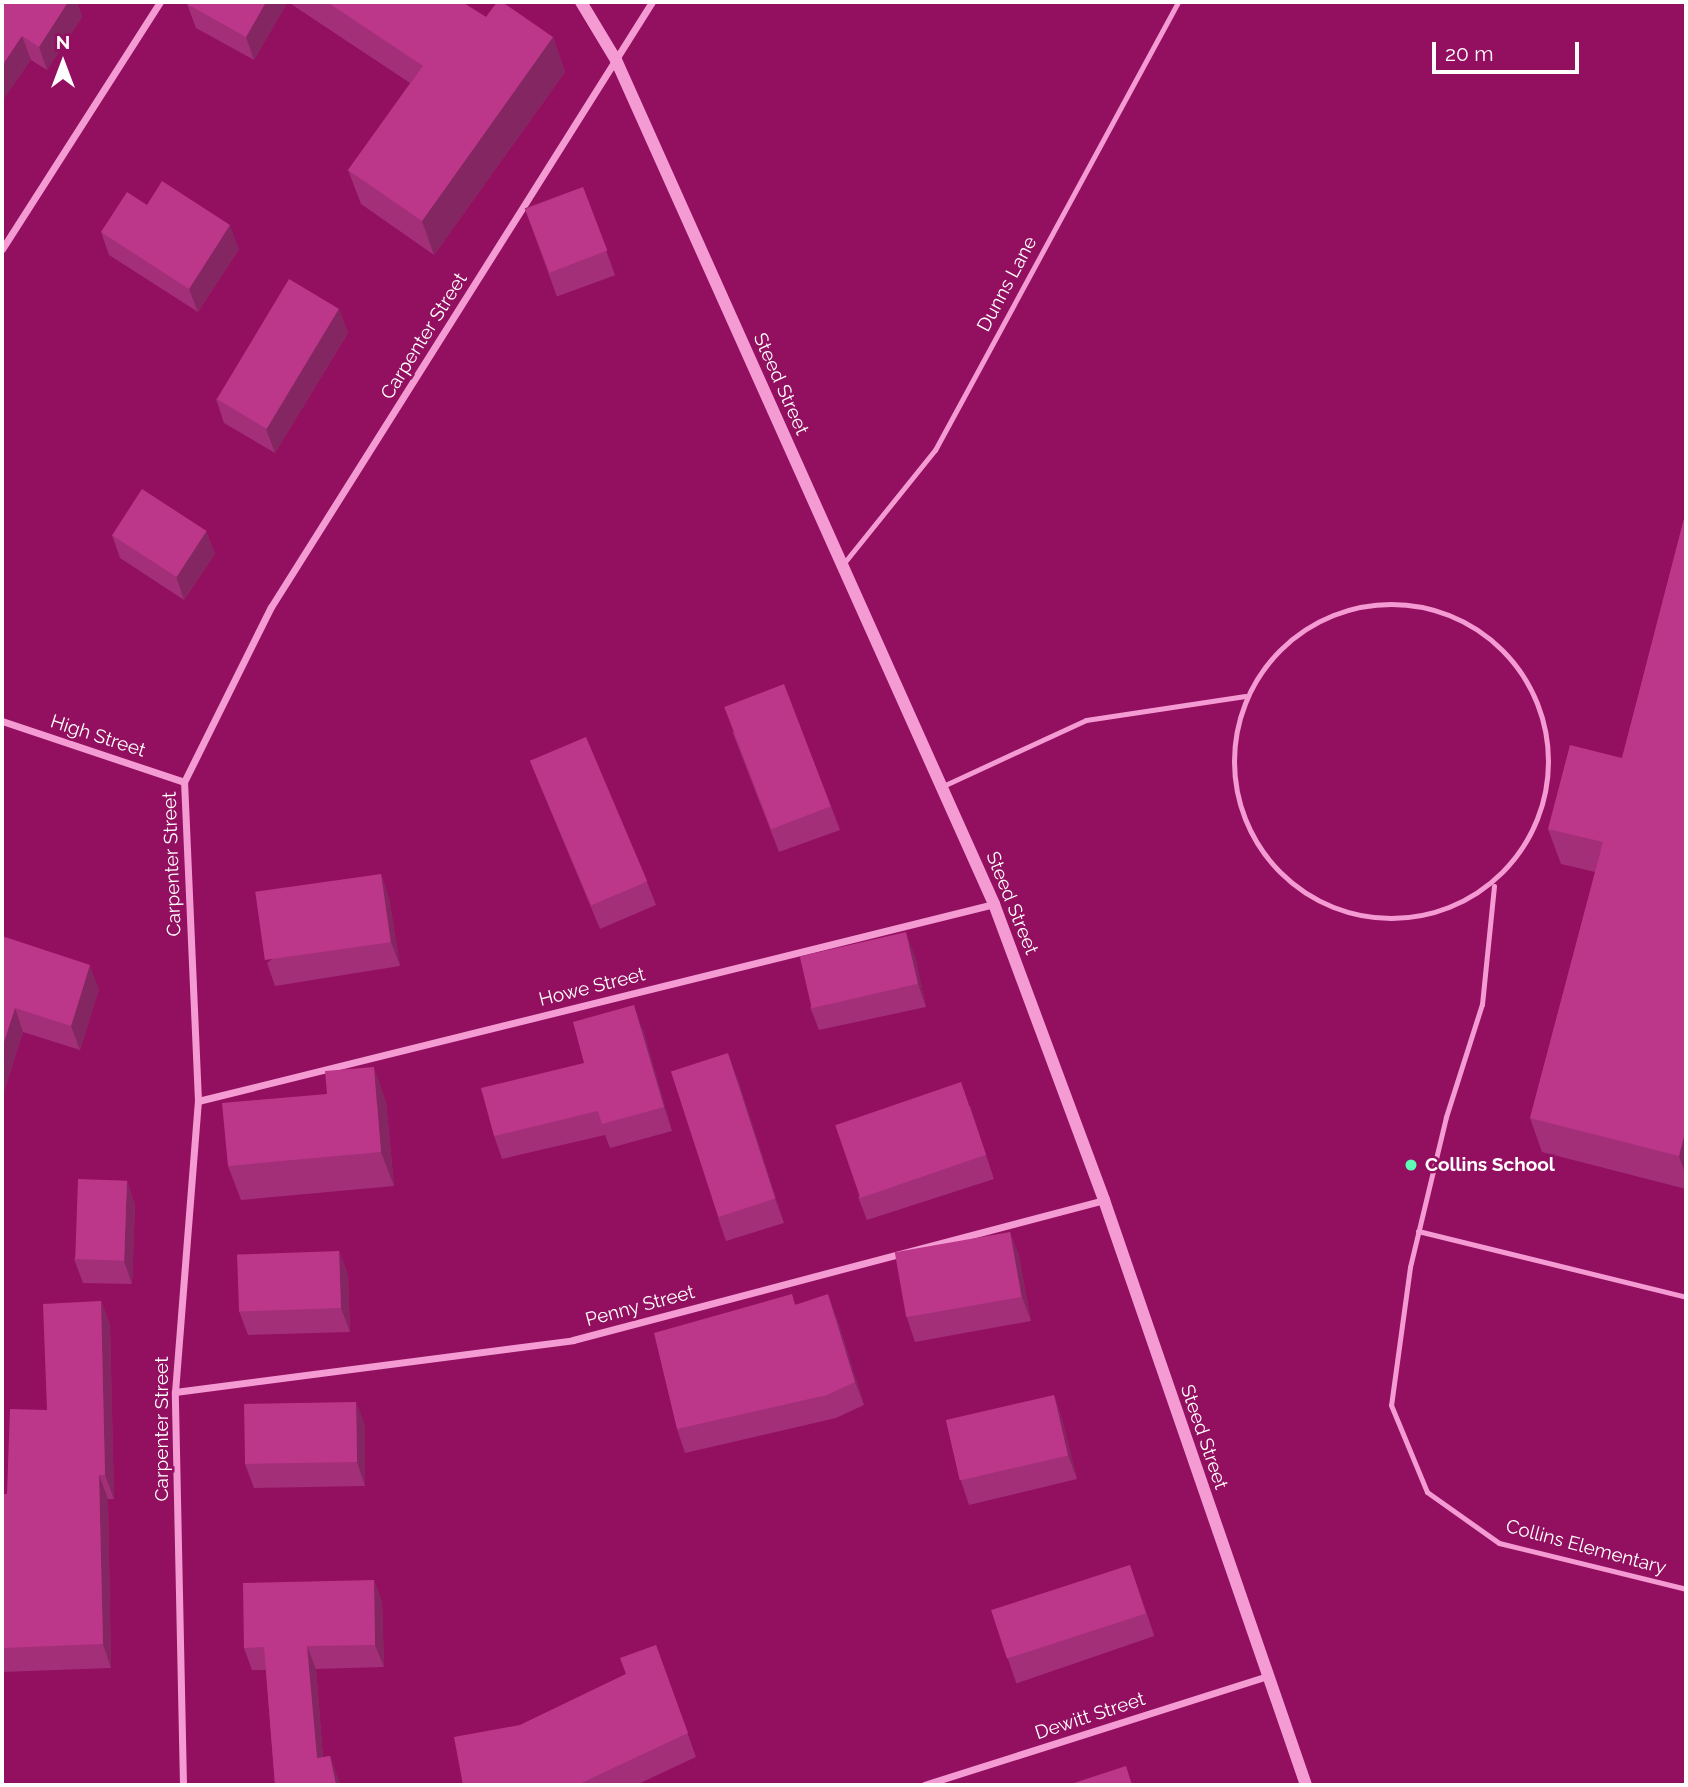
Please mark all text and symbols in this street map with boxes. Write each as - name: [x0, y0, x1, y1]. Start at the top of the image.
- north arrow: [28, 28, 98, 98]
- scale bar: [1436, 28, 1583, 72]
- text: N: [56, 31, 70, 53]
- text: 20 m: [1445, 41, 1493, 66]
- street label: Dunns Lane: [972, 232, 1042, 336]
- street label: Carpenter Street: [376, 268, 472, 404]
- street label: Steed Street: [748, 329, 814, 439]
- street label: High Street: [48, 710, 148, 762]
- street label: Carpenter Street: [158, 791, 186, 937]
- street label: Steed Street: [981, 848, 1043, 958]
- street label: Howe Street: [537, 963, 647, 1011]
- place label: Collins School: [1425, 1154, 1555, 1176]
- marker: Collins School: [1403, 1157, 1419, 1173]
- street label: Penny Street: [583, 1280, 697, 1332]
- street label: Carpenter Street: [151, 1356, 173, 1502]
- street label: Steed Street: [1175, 1382, 1233, 1492]
- street label: Collins Elementary: [1503, 1515, 1669, 1579]
- street label: Dewitt Street: [1032, 1687, 1148, 1745]

